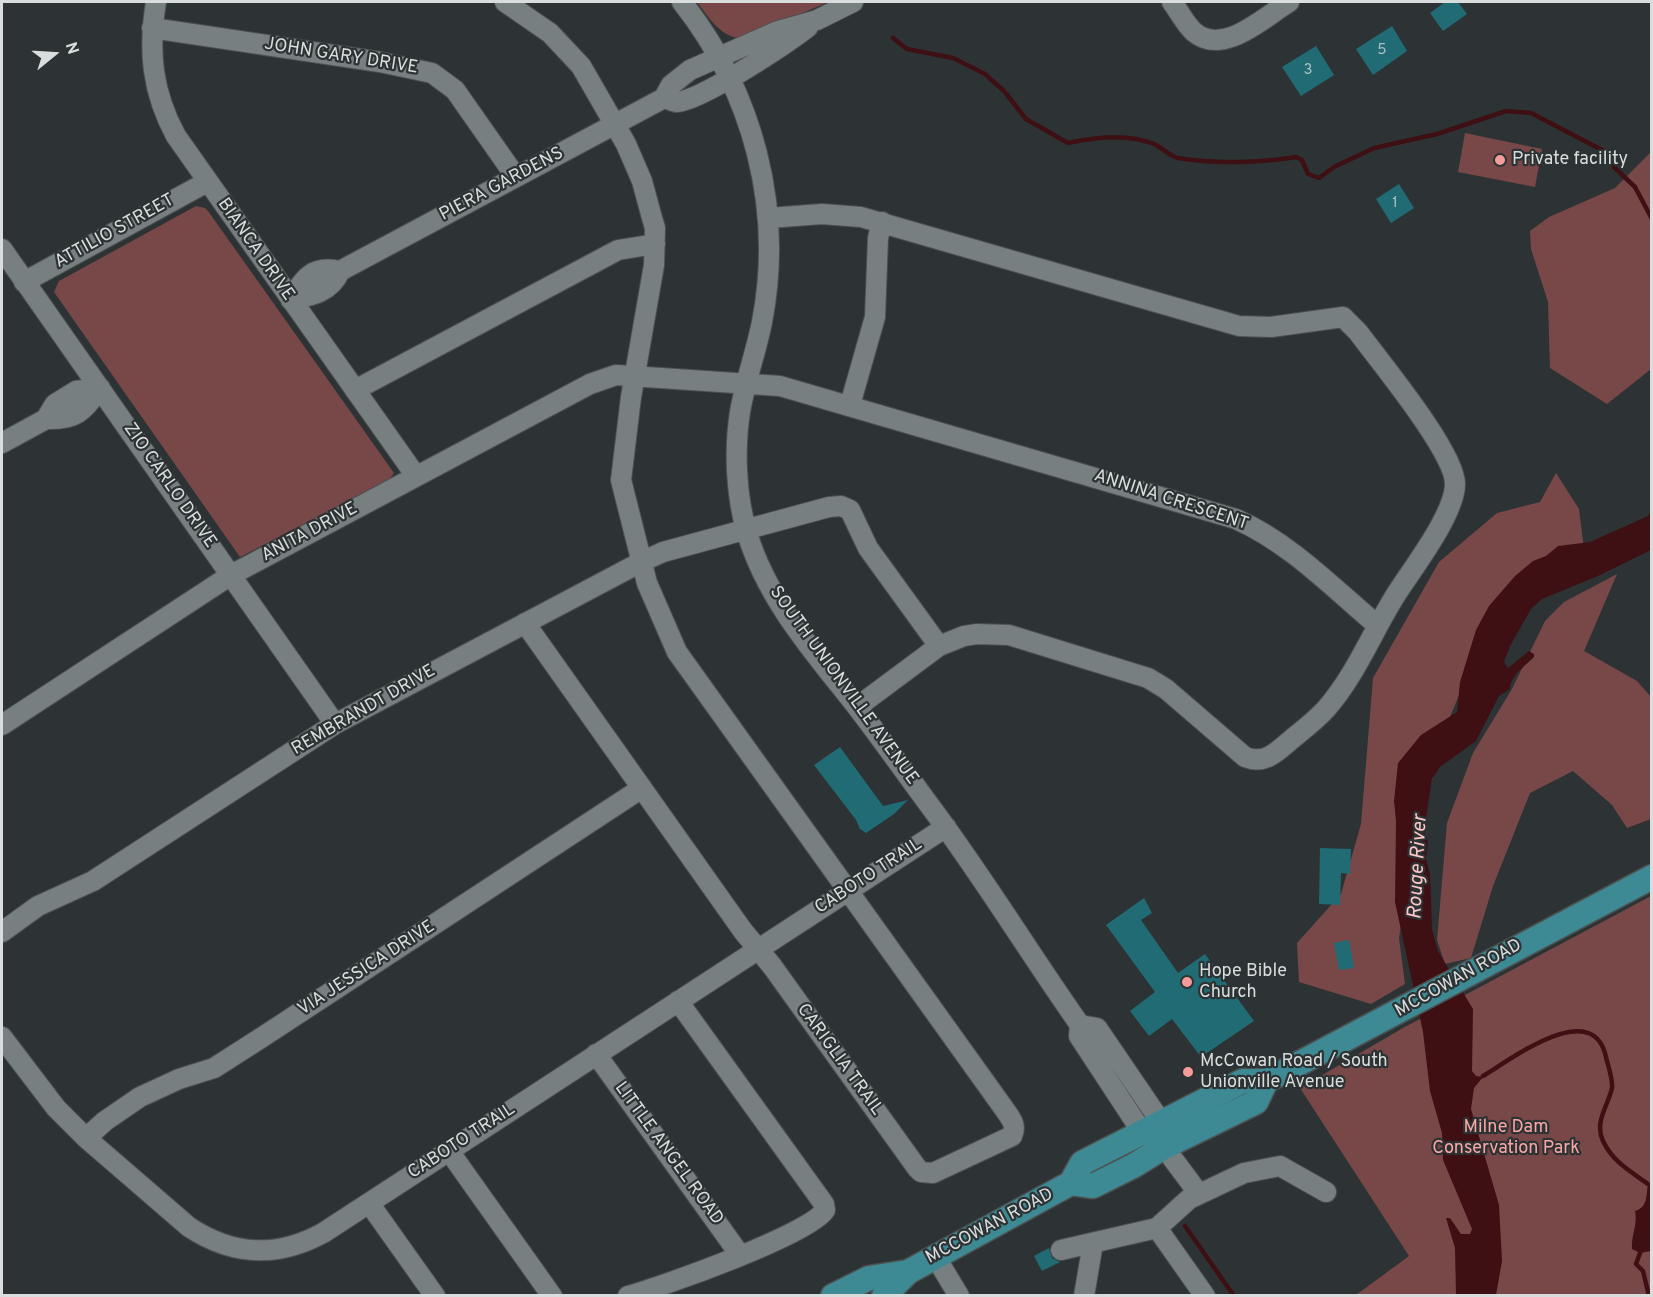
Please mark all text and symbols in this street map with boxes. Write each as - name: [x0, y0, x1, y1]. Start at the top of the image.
- north arrow: [24, 24, 84, 84]
- street label: JOHN GARY DRIVE: [263, 34, 419, 80]
- text: N: [60, 40, 82, 57]
- house number: 5: [1377, 42, 1387, 60]
- house number: 3: [1303, 62, 1313, 80]
- street label: PIERA GARDENS: [436, 143, 568, 227]
- place label: Private facility: [1512, 149, 1628, 171]
- marker: Private facility: [1493, 153, 1507, 167]
- street label: ATTILIO STREET: [51, 190, 179, 274]
- street label: BIANCA DRIVE: [212, 195, 298, 305]
- house number: 1: [1392, 195, 1398, 213]
- street label: ZIO CARLO DRIVE: [118, 419, 220, 553]
- street label: ANNINA CRESCENT: [1091, 466, 1251, 536]
- street label: ANITA DRIVE: [258, 499, 362, 567]
- street label: SOUTH UNIONVILLE AVENUE: [764, 583, 922, 789]
- street label: REMBRANDT DRIVE: [288, 661, 440, 761]
- water label: Rouge River: [1404, 814, 1434, 920]
- street label: CABOTO TRAIL: [811, 834, 927, 920]
- street label: VIA JESSICA DRIVE: [294, 917, 440, 1021]
- street label: MCCOWAN ROAD: [1392, 935, 1526, 1023]
- place label: Hope Bible Church: [1199, 961, 1287, 1004]
- marker: Hope Bible Church: [1180, 975, 1194, 989]
- street label: CARIGLIA TRAIL: [791, 1000, 887, 1120]
- place label: McCowan Road / South Unionville Avenue: [1200, 1051, 1388, 1094]
- marker: McCowan Road / South Unionville Avenue: [1181, 1065, 1195, 1079]
- street label: LITTLE ANGEL ROAD: [609, 1078, 727, 1230]
- street label: CABOTO TRAIL: [404, 1099, 520, 1185]
- park label: Milne Dam Conservation Park: [1432, 1117, 1580, 1160]
- street label: MCCOWAN ROAD: [922, 1184, 1058, 1270]

